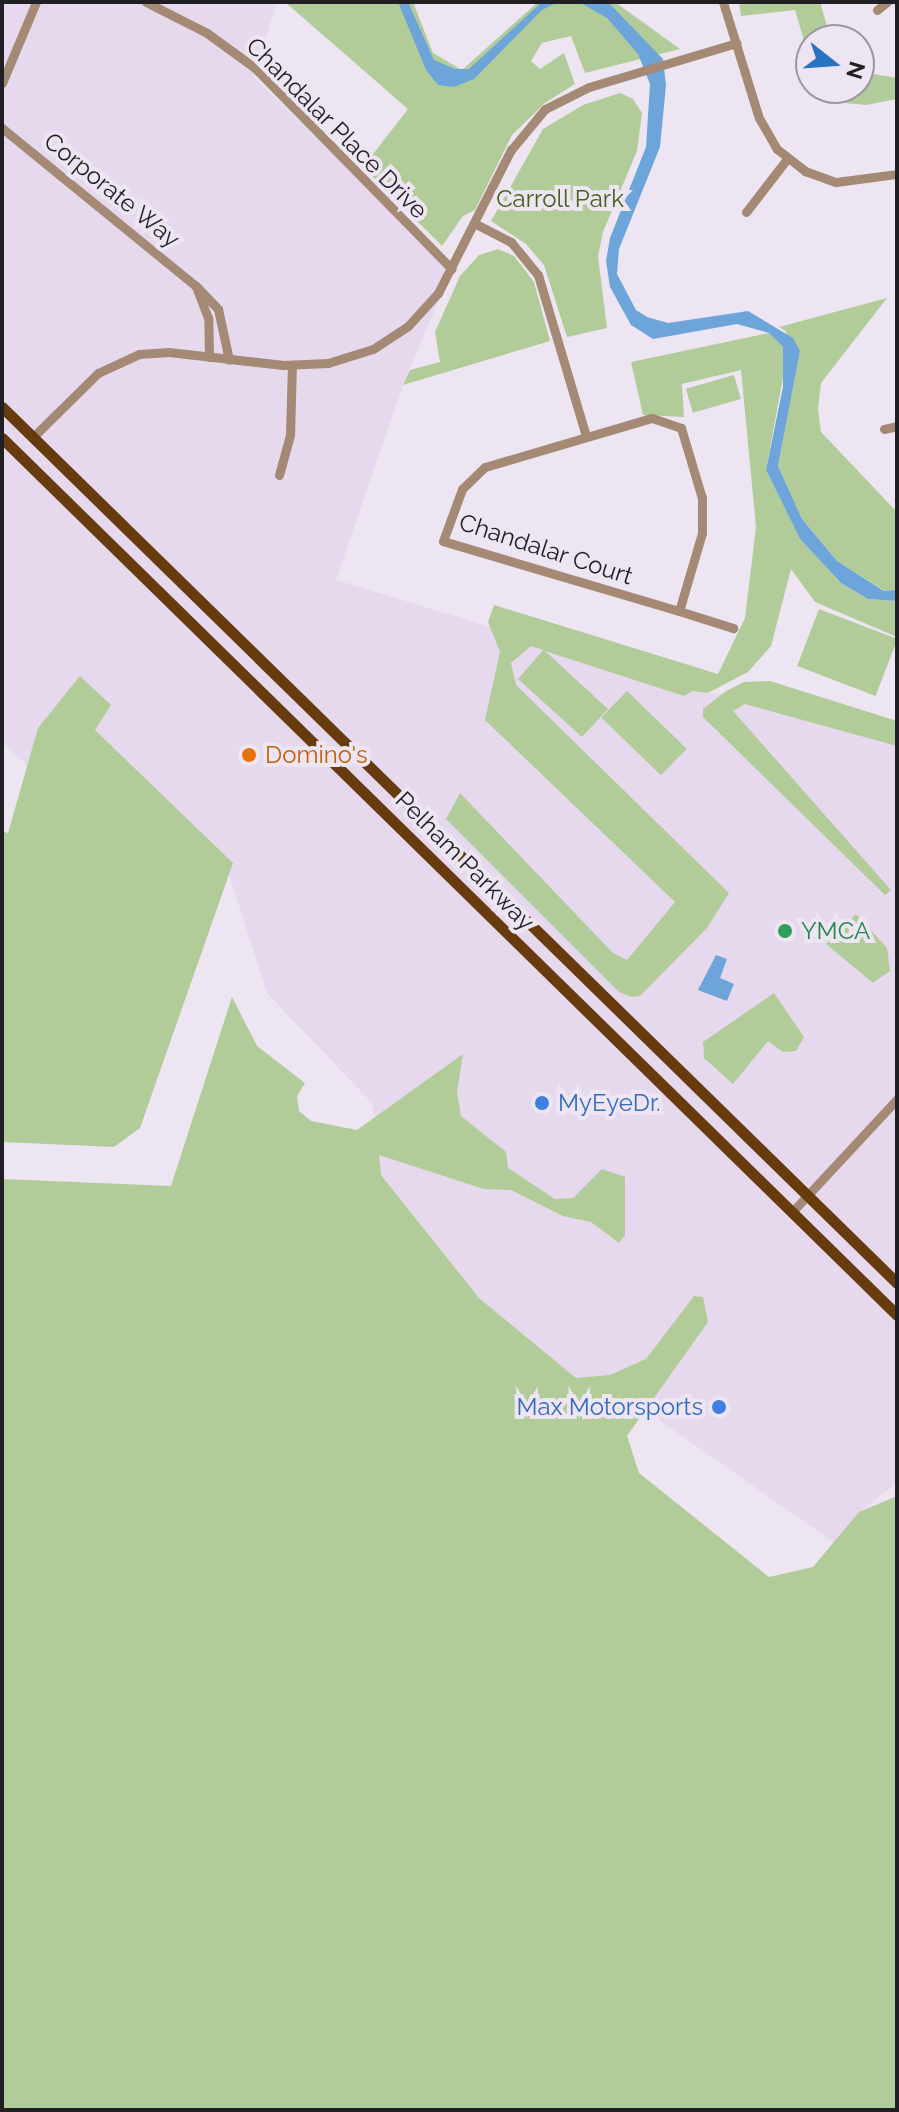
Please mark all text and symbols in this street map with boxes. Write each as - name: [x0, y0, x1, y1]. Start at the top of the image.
- north arrow: [795, 24, 875, 104]
- street label: Chandalar Place Drive: [240, 31, 434, 225]
- text: N: [841, 59, 871, 82]
- street label: Corporate Way: [38, 126, 186, 254]
- park label: Carroll Park: [496, 185, 624, 213]
- street label: Chandalar Court: [455, 507, 637, 591]
- place label: Domino's: [265, 741, 368, 769]
- marker: Domino's: [240, 746, 258, 764]
- street label: Pelham Parkway: [390, 786, 540, 936]
- place label: YMCA: [801, 917, 870, 945]
- marker: YMCA: [776, 922, 794, 940]
- place label: MyEyeDr.: [558, 1089, 661, 1117]
- marker: MyEyeDr.: [533, 1094, 551, 1112]
- place label: Max Motorsports: [517, 1393, 703, 1421]
- marker: Max Motorsports: [710, 1398, 728, 1416]

